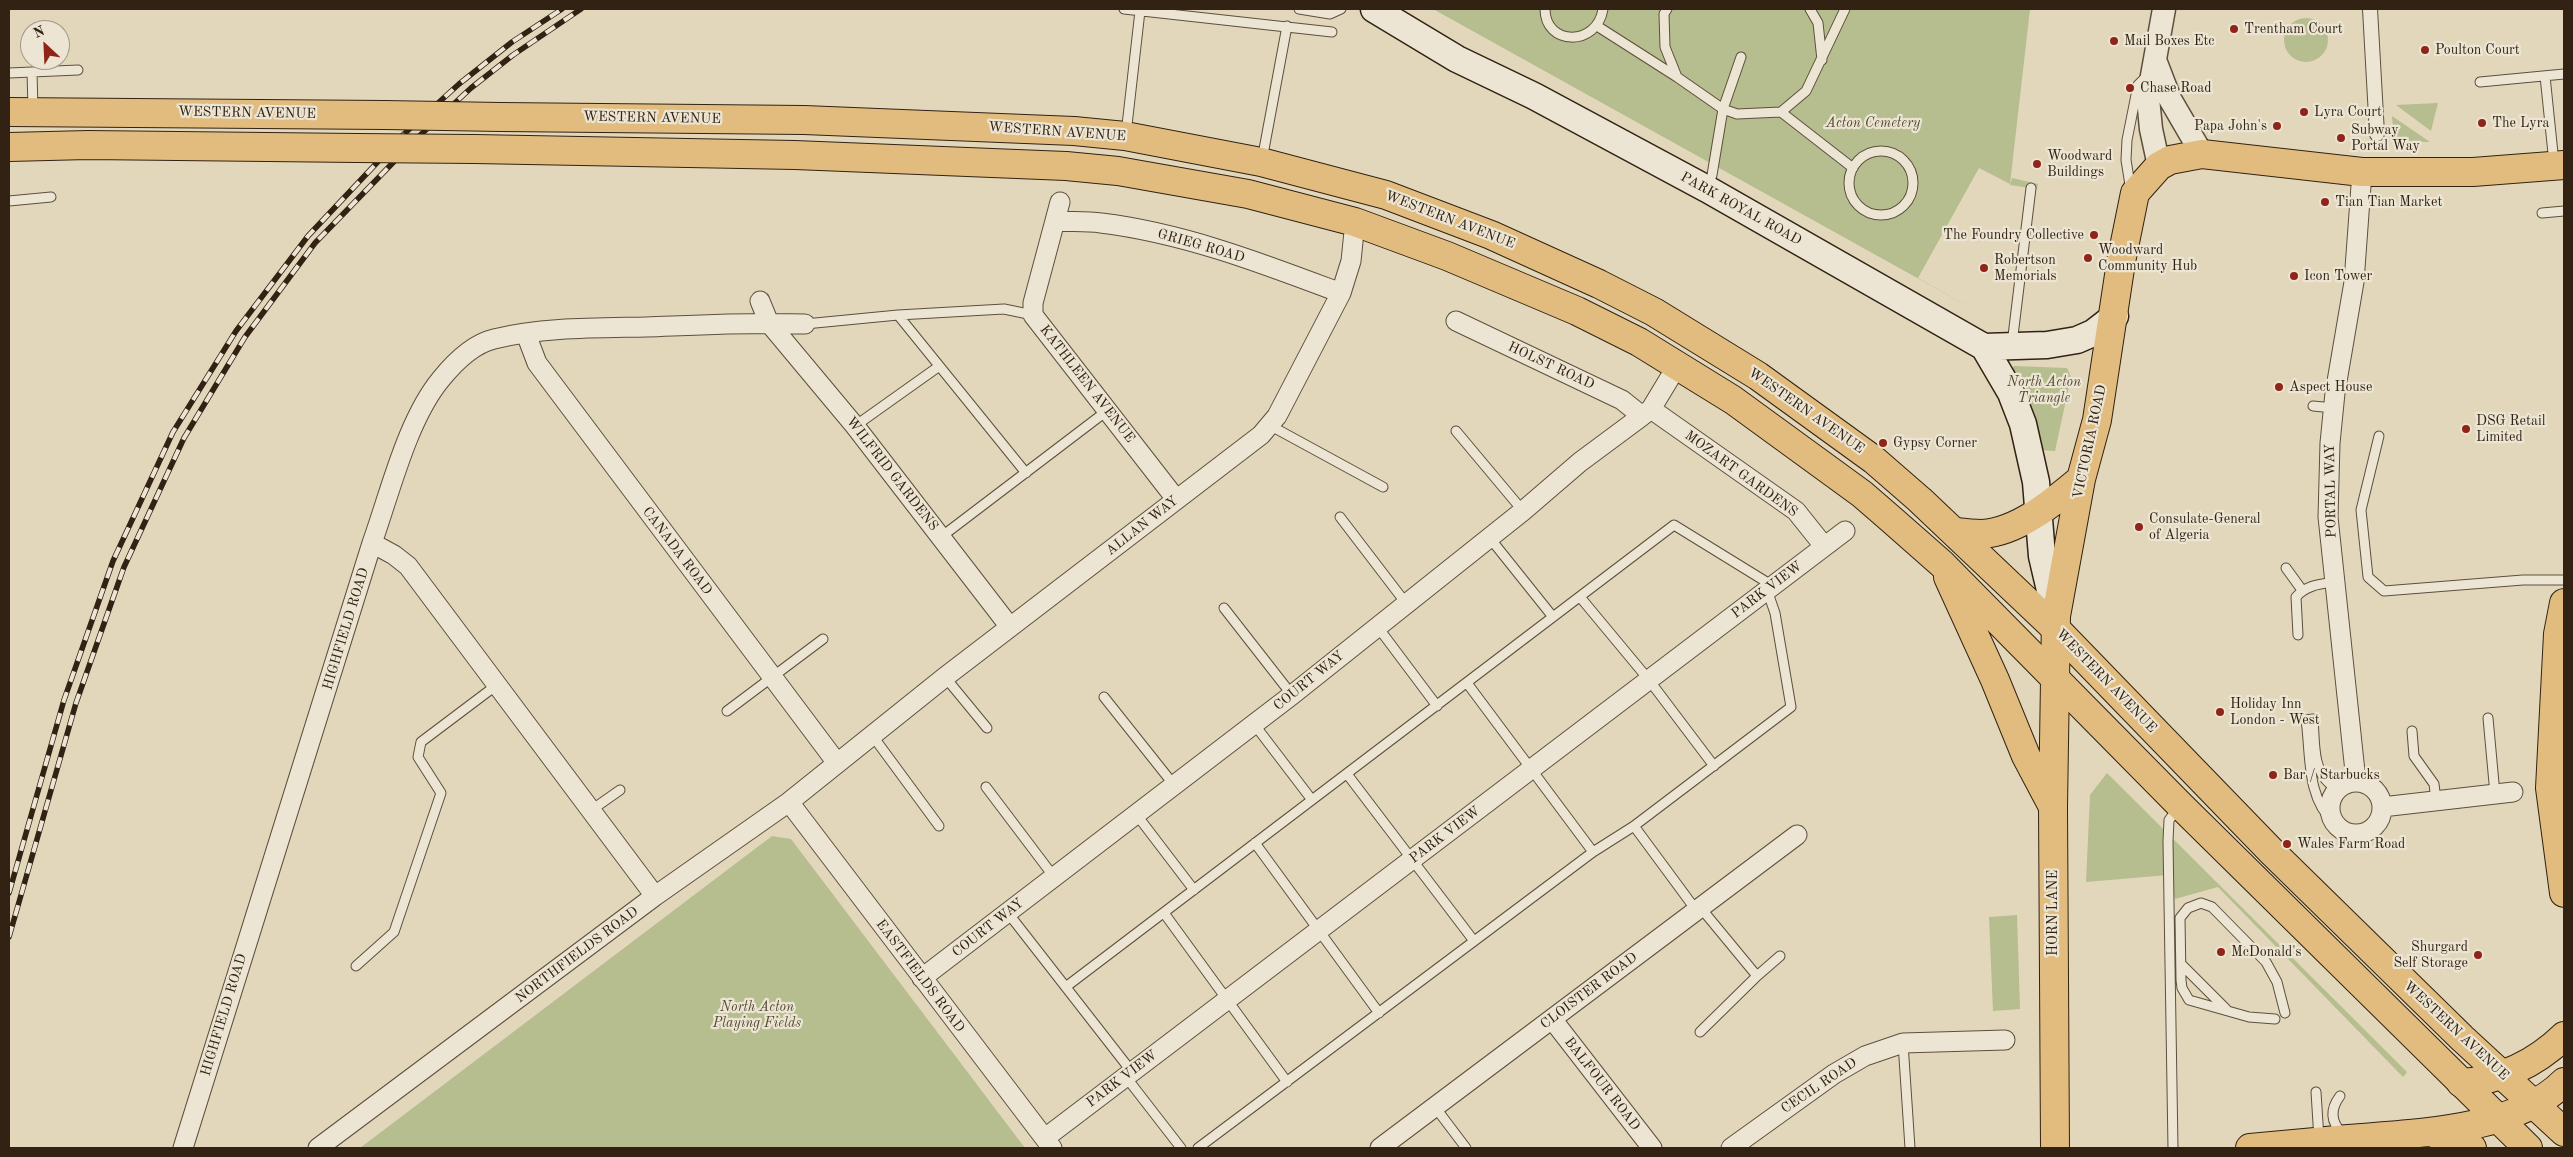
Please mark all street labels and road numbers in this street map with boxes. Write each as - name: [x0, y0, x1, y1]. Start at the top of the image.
- street label: WESTERN AVENUE: [178, 103, 316, 123]
- street label: WESTERN AVENUE: [583, 108, 721, 128]
- street label: WESTERN AVENUE: [988, 119, 1126, 145]
- street label: PARK ROYAL ROAD: [1678, 169, 1804, 249]
- street label: WESTERN AVENUE: [1383, 187, 1517, 253]
- street label: GRIEG ROAD: [1155, 226, 1247, 266]
- street label: KATHLEEN AVENUE: [1036, 322, 1138, 446]
- street label: HOLST ROAD: [1505, 339, 1597, 393]
- street label: WESTERN AVENUE: [1745, 365, 1867, 457]
- street label: VICTORIA ROAD: [2070, 383, 2110, 501]
- street label: WILFRID GARDENS: [842, 414, 942, 534]
- street label: MOZART GARDENS: [1681, 427, 1801, 521]
- street label: PORTAL WAY: [2322, 444, 2340, 538]
- street label: ALLAN WAY: [1103, 493, 1181, 559]
- street label: CANADA ROAD: [639, 504, 715, 598]
- street label: PARK VIEW: [1728, 558, 1806, 622]
- street label: HIGHFIELD ROAD: [319, 566, 373, 692]
- street label: WESTERN AVENUE: [2052, 626, 2160, 736]
- street label: COURT WAY: [1270, 647, 1348, 715]
- street label: PARK VIEW: [1406, 803, 1484, 867]
- street label: HORN LANE: [2045, 870, 2061, 956]
- street label: COURT WAY: [949, 895, 1027, 961]
- street label: NORTHFIELDS ROAD: [512, 903, 642, 1007]
- street label: EASTFIELDS ROAD: [872, 916, 968, 1036]
- street label: CLOISTER ROAD: [1537, 949, 1641, 1033]
- street label: HIGHFIELD ROAD: [197, 952, 251, 1078]
- street label: WESTERN AVENUE: [2400, 978, 2512, 1084]
- street label: BALFOUR ROAD: [1560, 1034, 1644, 1134]
- street label: PARK VIEW: [1083, 1047, 1161, 1111]
- street label: CECIL ROAD: [1778, 1054, 1860, 1118]

